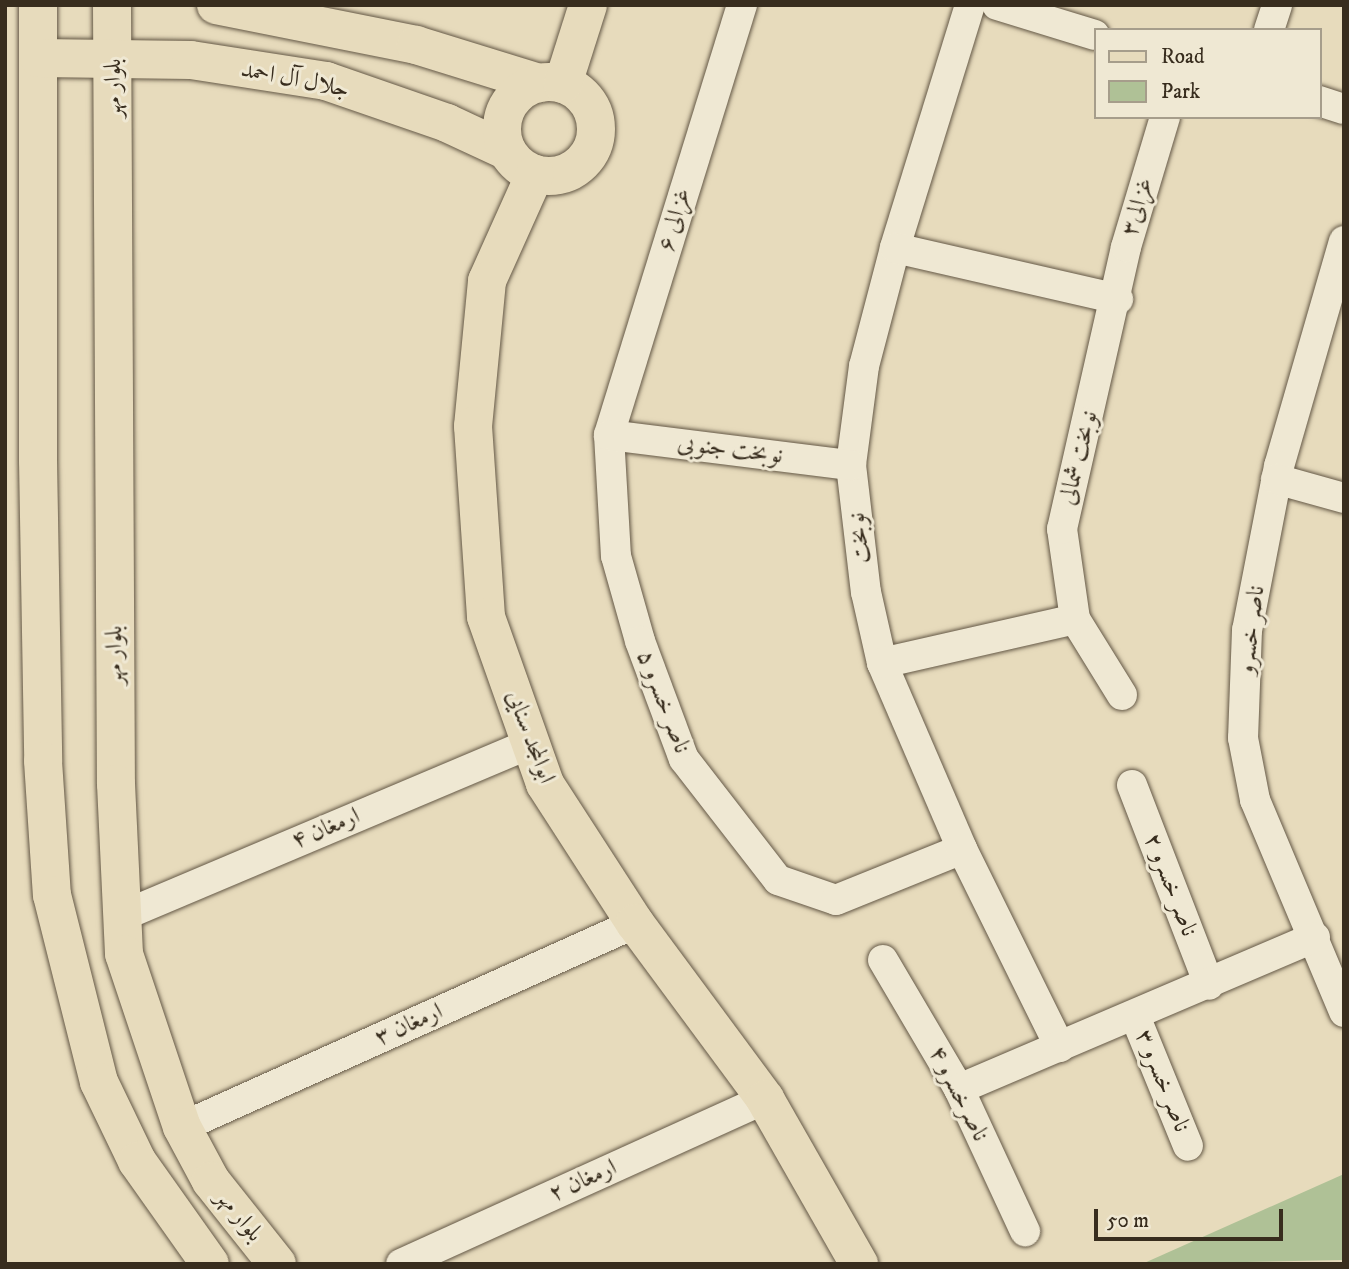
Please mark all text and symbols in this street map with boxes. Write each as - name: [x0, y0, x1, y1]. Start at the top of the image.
- legend: [1094, 28, 1321, 119]
- text: Road: [1161, 44, 1205, 70]
- street label: جلال آل احمد: [238, 55, 352, 105]
- street label: بلوار مهر: [100, 58, 128, 118]
- text: Park: [1161, 79, 1200, 105]
- street label: غزالی۳: [1116, 174, 1160, 240]
- street label: غزالی ۶: [652, 185, 698, 255]
- street label: نوبخت شمالی: [1053, 408, 1105, 508]
- street label: نوبخت جنوبی: [676, 429, 784, 471]
- street label: نوبخت: [843, 511, 877, 565]
- street label: ناصر خسرو: [1232, 584, 1272, 676]
- street label: بلوار مهر: [101, 625, 129, 685]
- street label: ناصر خسرو ۵: [630, 646, 696, 758]
- street label: ابوالمجد سنایی: [499, 686, 561, 788]
- street label: ارمغان ۴: [288, 802, 364, 856]
- street label: ناصر خسرو ۲: [1137, 829, 1203, 941]
- street label: ارمغان ۳: [371, 997, 447, 1053]
- street label: ناصر خسرو ۳: [1128, 1025, 1196, 1137]
- street label: ناصرخسرو ۴: [922, 1042, 994, 1146]
- street label: ارمغان ۲: [545, 1153, 621, 1209]
- street label: بلوار مهر: [209, 1184, 269, 1248]
- scale bar: [1097, 1196, 1286, 1240]
- text: 50 m: [1107, 1208, 1149, 1234]

